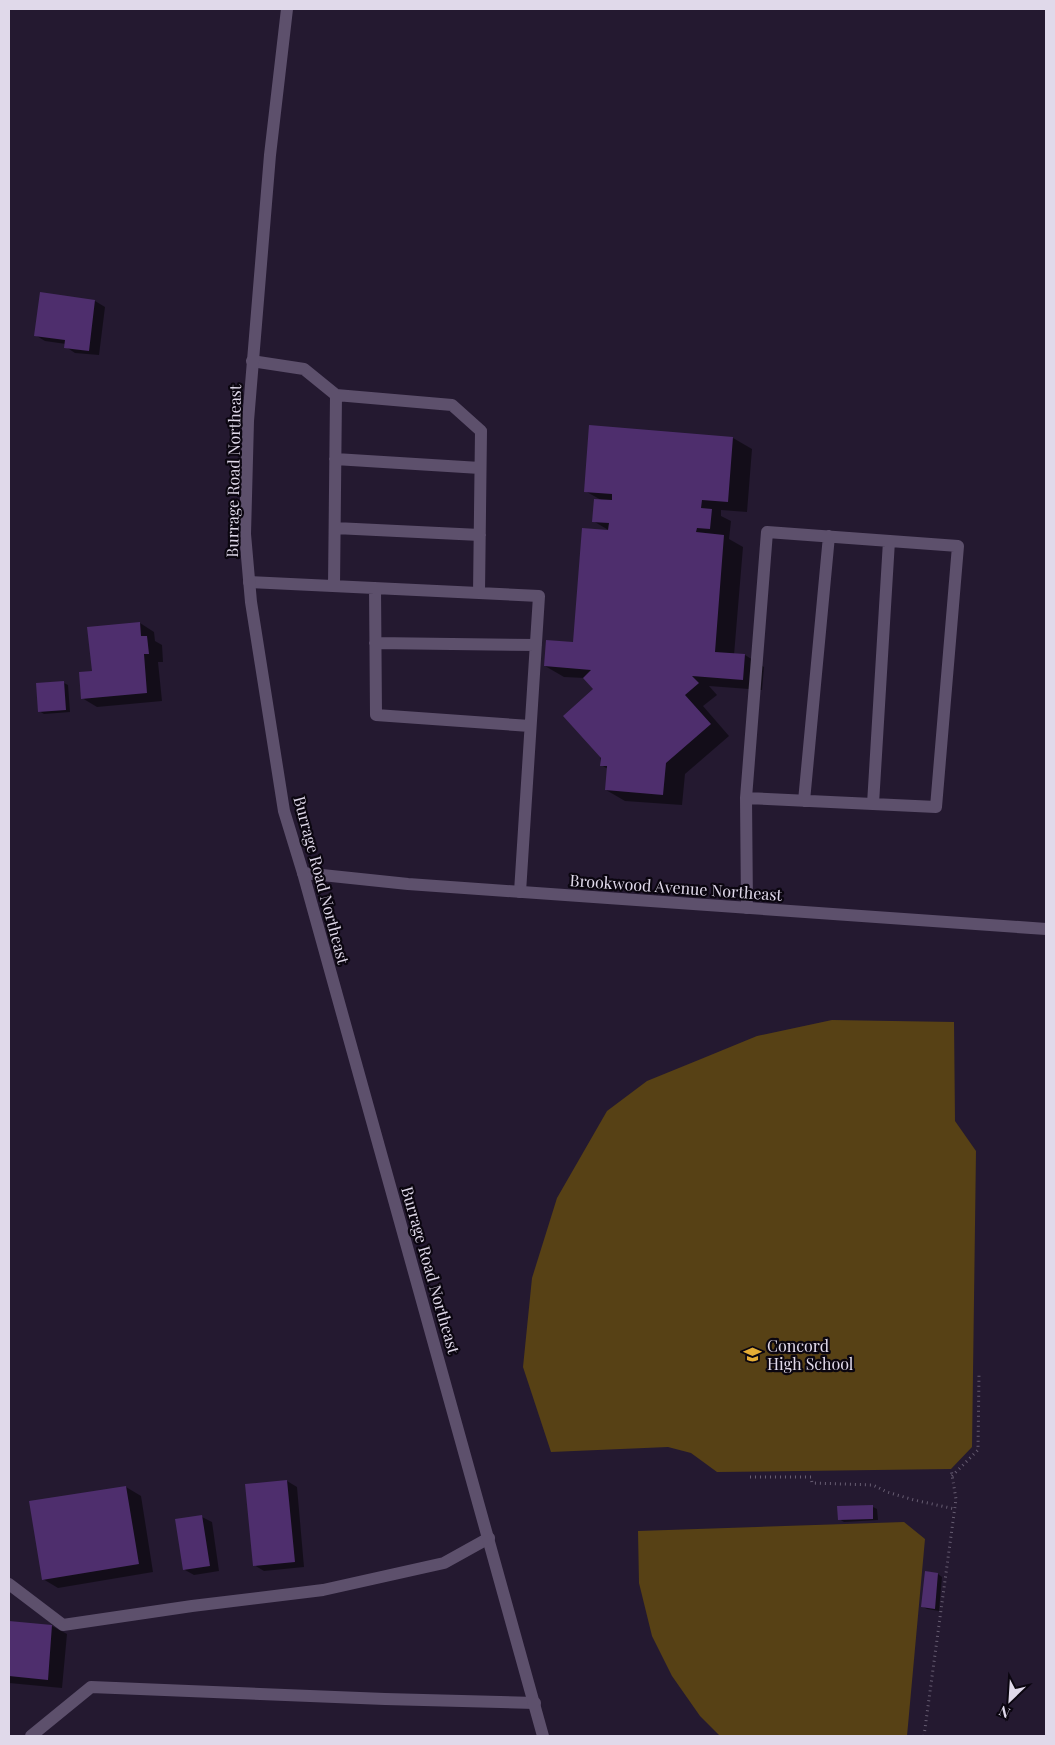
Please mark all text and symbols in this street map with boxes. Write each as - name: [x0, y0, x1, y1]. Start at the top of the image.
- street label: Burrage Road Northeast: [221, 384, 245, 558]
- street label: Burrage Road Northeast: [289, 794, 355, 967]
- street label: Brookwood Avenue Northeast: [569, 869, 783, 905]
- street label: Burrage Road Northeast: [397, 1184, 465, 1356]
- place label: Concord High School: [767, 1335, 854, 1374]
- school or university icon: Concord High School: [743, 1344, 763, 1364]
- north arrow: [985, 1675, 1035, 1725]
- text: N: [996, 1701, 1013, 1723]

